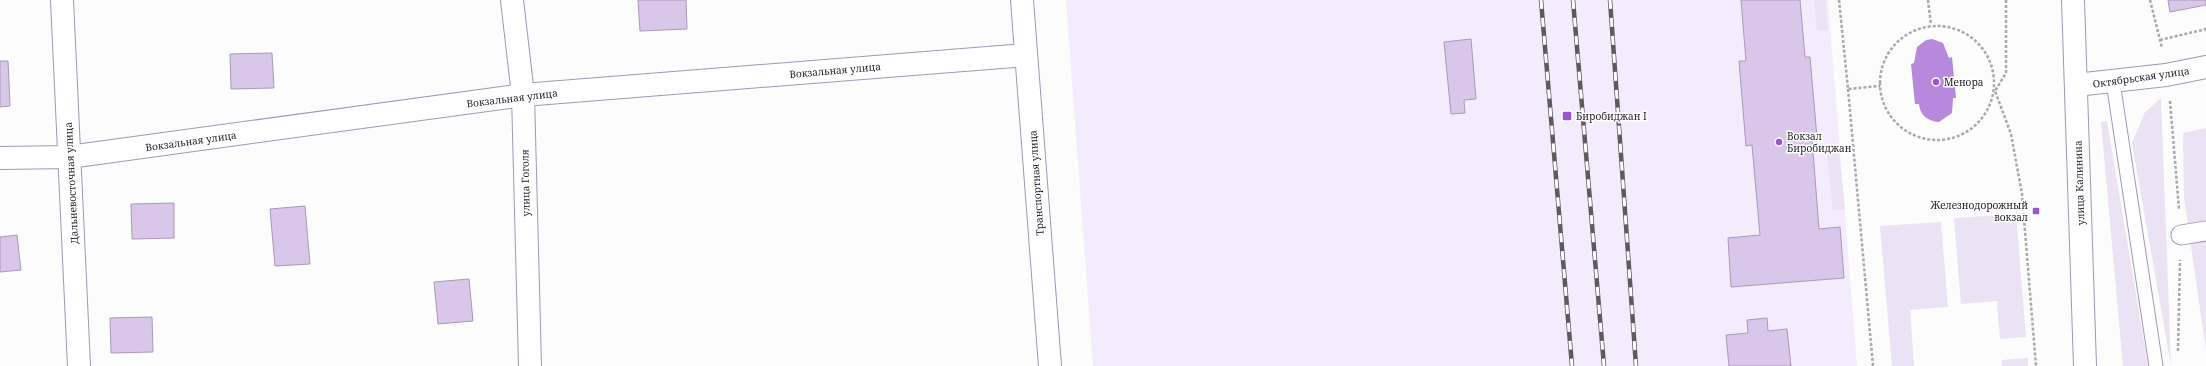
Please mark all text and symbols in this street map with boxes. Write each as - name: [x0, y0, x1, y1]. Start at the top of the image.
- street label: Вокзальная улица: [789, 59, 882, 81]
- street label: Октябрьская улица: [2092, 63, 2191, 91]
- place label: Менора: [1944, 75, 1984, 89]
- marker: Менора: [1931, 77, 1941, 87]
- street label: Вокзальная улица: [466, 85, 559, 111]
- place label: Биробиджан I: [1576, 109, 1647, 123]
- marker: Биробиджан I: [1561, 110, 1573, 122]
- street label: Дальневосточная улица: [61, 121, 81, 244]
- street label: Вокзальная улица: [145, 128, 238, 154]
- place label: Вокзал Биробиджан: [1787, 129, 1852, 155]
- street label: Транспортная улица: [1025, 130, 1047, 236]
- marker: Вокзал Биробиджан: [1774, 137, 1784, 147]
- street label: улица Калинина: [2071, 140, 2087, 226]
- street label: улица Гоголя: [517, 149, 533, 217]
- place label: Железнодорожный вокзал: [1929, 198, 2028, 224]
- marker: Железнодорожный вокзал: [2031, 206, 2041, 216]

